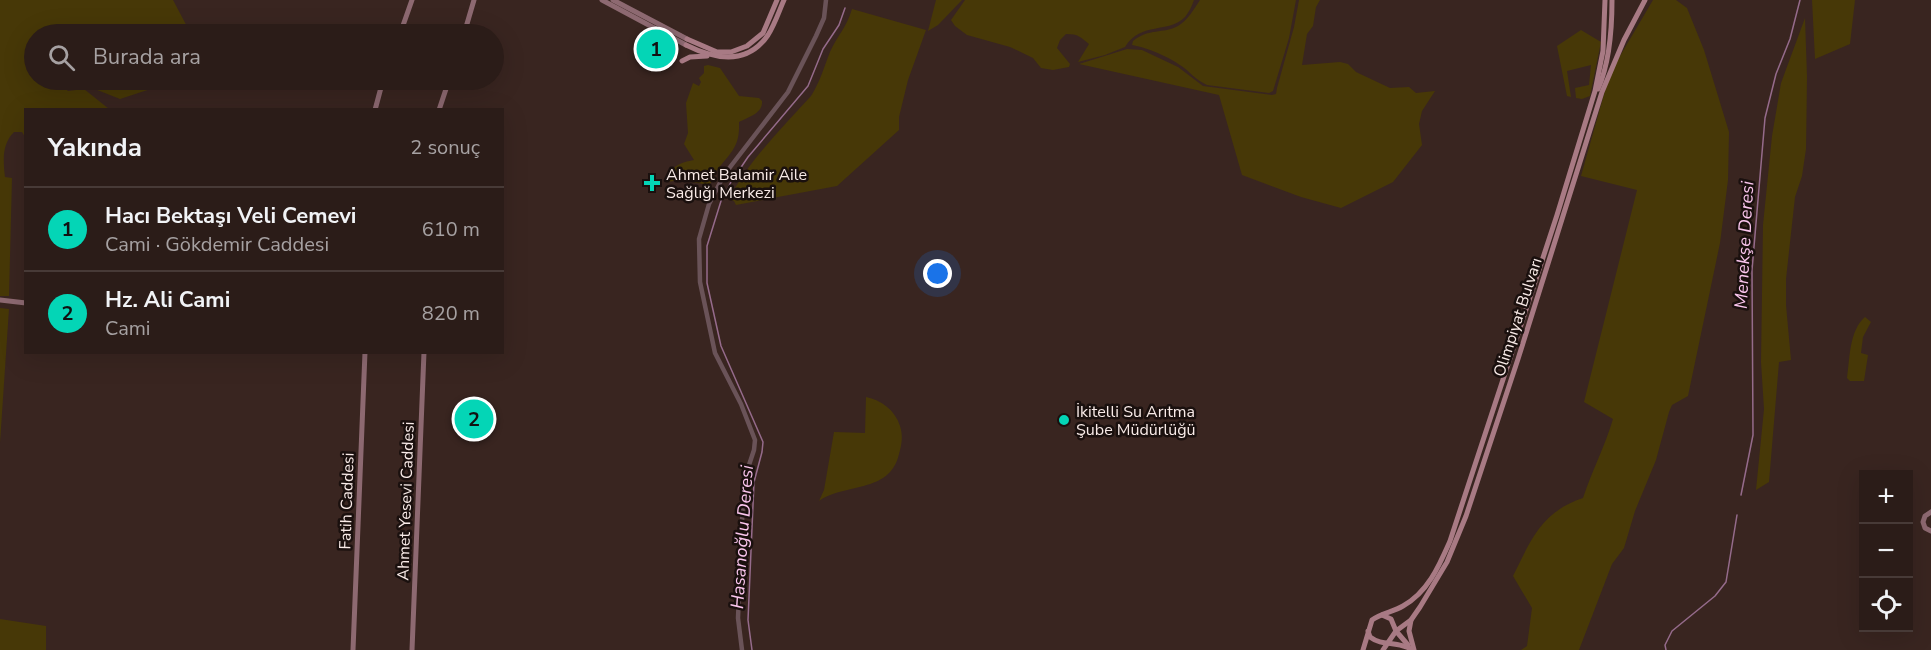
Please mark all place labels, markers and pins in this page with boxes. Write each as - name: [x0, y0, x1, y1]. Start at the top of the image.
- pin: 1: [636, 26, 676, 72]
- place label: Ahmet Balamir Aile Sağlığı Merkezi: [666, 164, 807, 204]
- marker: Ahmet Balamir Aile Sağlığı Merkezi: [643, 174, 661, 192]
- pin: 2: [454, 396, 494, 442]
- place label: İkitelli Su Arıtma Şube Müdürlüğü: [1076, 401, 1196, 441]
- marker: İkitelli Su Arıtma Şube Müdürlüğü: [1057, 413, 1071, 427]

